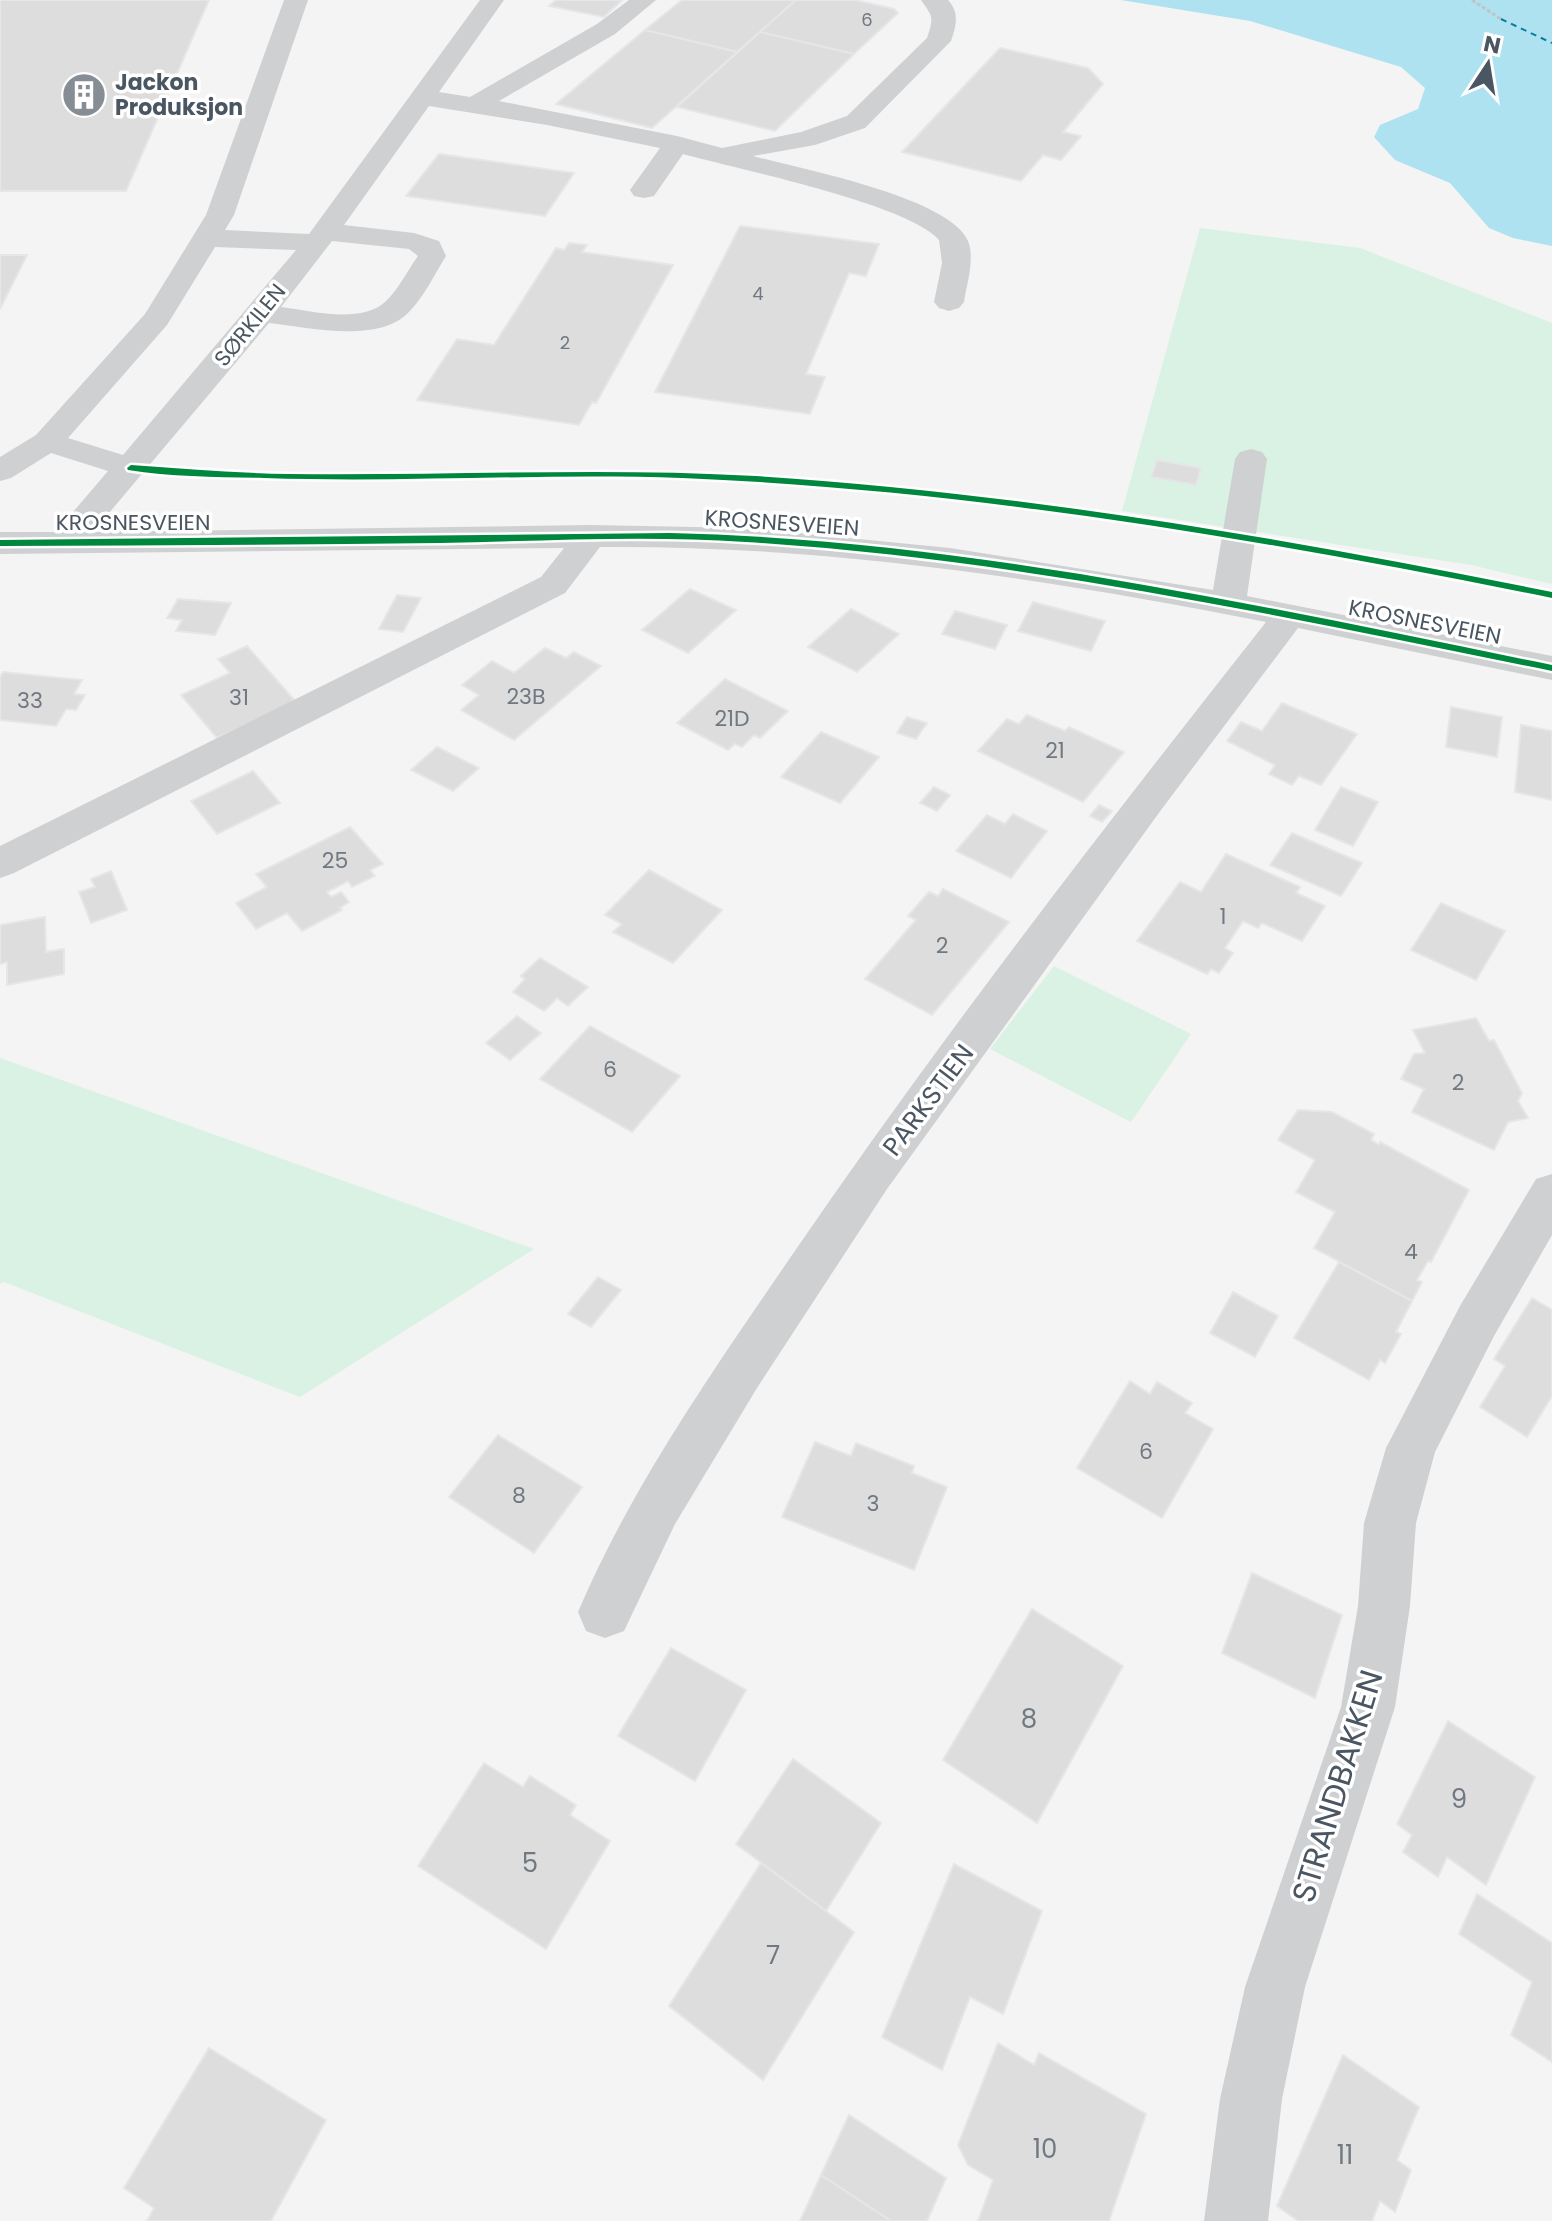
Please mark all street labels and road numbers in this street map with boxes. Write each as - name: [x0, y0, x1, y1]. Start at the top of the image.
- street label: SØRKILEN: [207, 277, 293, 373]
- street label: KROSNESVEIEN: [704, 502, 860, 544]
- street label: KROSNESVEIEN: [56, 507, 210, 538]
- street label: KROSNESVEIEN: [1346, 592, 1504, 652]
- street label: PARKSTIEN: [874, 1037, 982, 1163]
- street label: STRANDBAKKEN: [1280, 1664, 1394, 1908]

